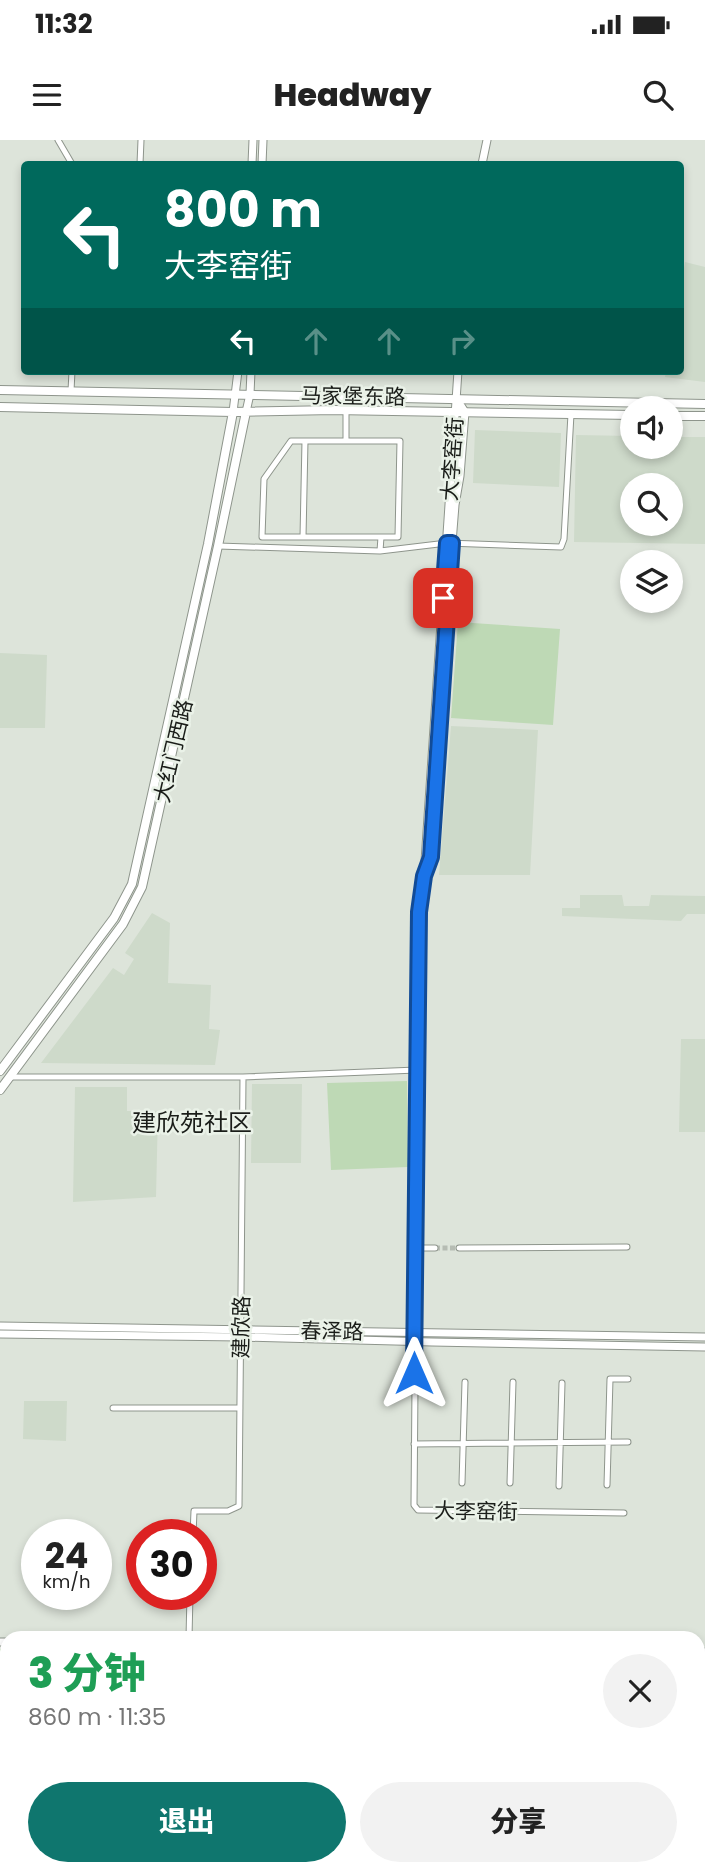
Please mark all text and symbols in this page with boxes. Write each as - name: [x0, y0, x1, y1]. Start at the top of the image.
- text: 11:32: [35, 6, 93, 42]
- text: Headway: [273, 72, 432, 117]
- icon: menu: [28, 76, 66, 114]
- icon: search: [639, 76, 677, 114]
- text: 800 m: [164, 176, 322, 244]
- icon: left: [49, 189, 140, 280]
- text: 大李窑街: [164, 243, 292, 288]
- icon: left: [224, 322, 262, 360]
- icon: ahead: [297, 322, 335, 360]
- icon: ahead: [370, 322, 408, 360]
- icon: right: [443, 322, 481, 360]
- street label: 马家堡东路: [300, 381, 406, 411]
- map controls: [620, 396, 683, 613]
- button: sound: [620, 396, 683, 459]
- street label: 大李窑街: [435, 416, 469, 502]
- button: search: [620, 473, 683, 536]
- button: layers: [620, 550, 683, 613]
- pin: [413, 568, 473, 628]
- icon: arrive: [424, 579, 462, 617]
- street label: 大红门西路: [147, 697, 199, 805]
- district label: 建欣苑社区: [132, 1106, 252, 1139]
- street label: 建欣路: [226, 1295, 256, 1359]
- street label: 春泽路: [300, 1316, 364, 1346]
- position arrow: [377, 1336, 451, 1410]
- street label: 大李窑街: [434, 1496, 518, 1526]
- speed limit sign: 30: [126, 1519, 217, 1610]
- text: 24: [45, 1531, 88, 1580]
- text: km/h: [43, 1569, 90, 1594]
- text: 3 分钟: [28, 1644, 146, 1703]
- button: close: [603, 1654, 677, 1728]
- text: 860 m · 11:35: [28, 1701, 166, 1733]
- button: 退出: [28, 1782, 346, 1862]
- button: 分享: [360, 1782, 677, 1862]

